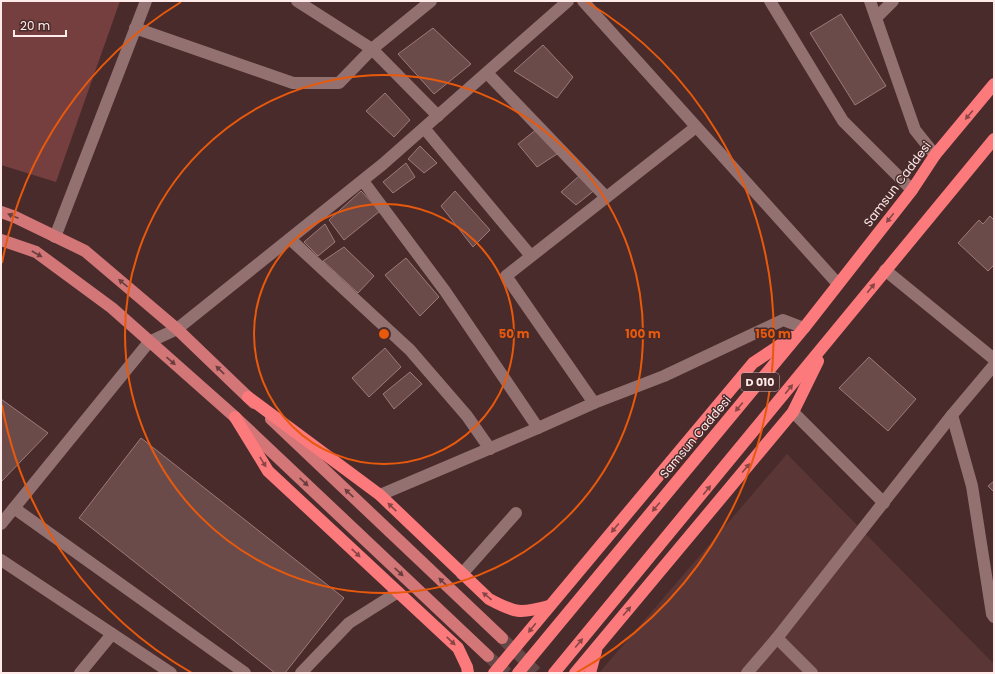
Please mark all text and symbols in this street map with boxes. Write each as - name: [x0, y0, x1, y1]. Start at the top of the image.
- scale bar: [14, 12, 66, 38]
- text: 20 m: [20, 17, 50, 34]
- one-way arrow: [965, 109, 974, 120]
- street label: Samsun Caddesi: [859, 138, 935, 230]
- one-way arrow: [886, 212, 894, 223]
- one-way arrow: [6, 213, 18, 219]
- one-way arrow: [31, 251, 43, 258]
- one-way arrow: [118, 279, 129, 288]
- one-way arrow: [866, 282, 875, 293]
- text: 50 m: [499, 325, 530, 342]
- text: 100 m: [625, 325, 661, 342]
- text: 150 m: [755, 325, 791, 342]
- centre of rings: [377, 327, 391, 341]
- one-way arrow: [166, 357, 177, 366]
- one-way arrow: [215, 365, 225, 375]
- road number: D 010: [741, 373, 779, 391]
- one-way arrow: [785, 383, 794, 394]
- street label: Samsun Caddesi: [656, 392, 735, 482]
- one-way arrow: [735, 401, 743, 412]
- one-way arrow: [259, 457, 267, 467]
- one-way arrow: [742, 463, 751, 473]
- one-way arrow: [299, 478, 309, 487]
- one-way arrow: [703, 484, 712, 495]
- one-way arrow: [344, 488, 354, 498]
- one-way arrow: [652, 501, 661, 512]
- one-way arrow: [387, 502, 397, 512]
- one-way arrow: [610, 523, 619, 533]
- one-way arrow: [351, 548, 361, 557]
- one-way arrow: [394, 567, 404, 576]
- one-way arrow: [438, 578, 448, 587]
- one-way arrow: [482, 592, 492, 600]
- one-way arrow: [623, 605, 632, 616]
- one-way arrow: [527, 622, 536, 633]
- one-way arrow: [446, 637, 456, 646]
- one-way arrow: [574, 638, 583, 648]

